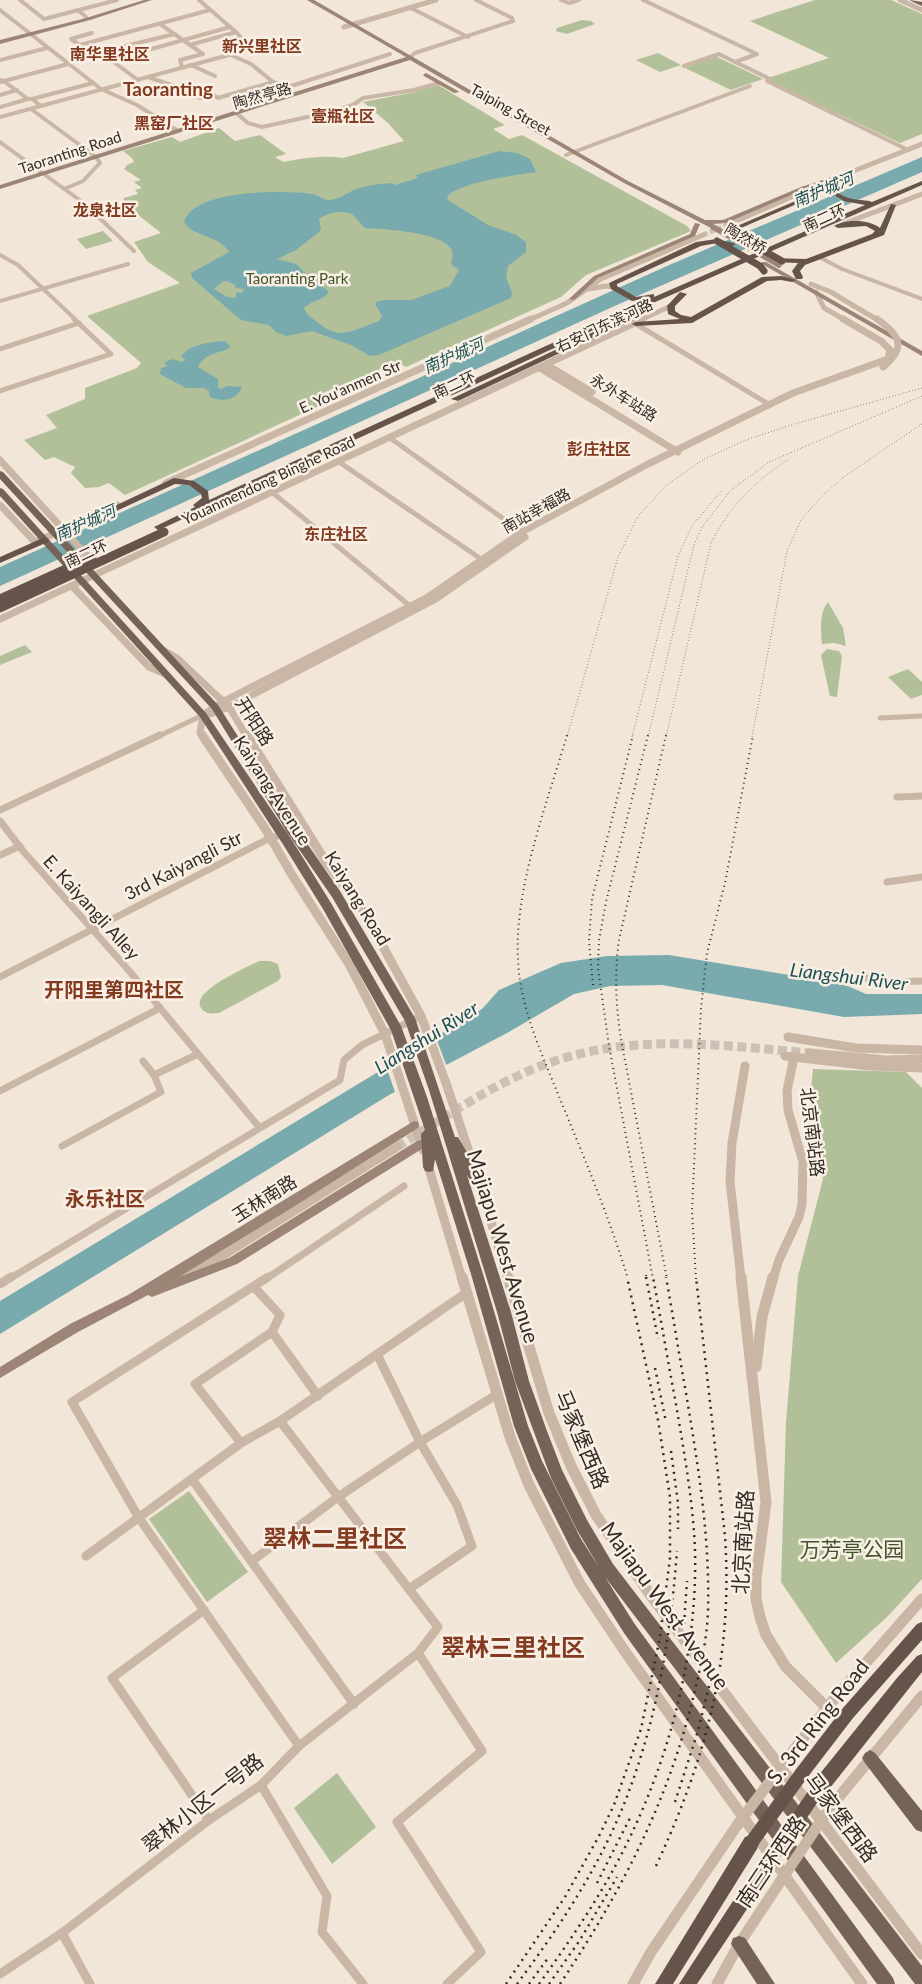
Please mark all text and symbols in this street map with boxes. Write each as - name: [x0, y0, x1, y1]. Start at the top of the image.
- district label: 新兴里社区: [222, 36, 302, 55]
- district label: 南华里社区: [70, 44, 150, 63]
- district label: Taoranting: [123, 77, 213, 100]
- street label: 陶然亭路: [231, 78, 293, 112]
- street label: Taiping Street: [467, 79, 555, 139]
- district label: 壹瓶社区: [311, 106, 375, 125]
- district label: 黑窑厂社区: [134, 113, 214, 132]
- street label: Taoranting Road: [16, 127, 124, 177]
- water label: 南护城河: [790, 167, 859, 210]
- district label: 龙泉社区: [73, 200, 137, 219]
- street label: 南二环: [800, 200, 848, 234]
- street label: 陶然桥: [722, 219, 770, 257]
- park label: Taoranting Park: [246, 269, 349, 287]
- street label: 右安门东滨河路: [553, 295, 655, 355]
- water label: 南护城河: [420, 332, 489, 377]
- street label: E. You'anmen Str: [296, 355, 404, 417]
- street label: 南二环: [430, 366, 478, 402]
- street label: 永外车站路: [587, 369, 661, 425]
- street label: Youanmendong Binghe Road: [179, 432, 357, 528]
- district label: 彭庄社区: [567, 439, 631, 458]
- street label: 南站幸福路: [499, 484, 573, 536]
- water label: 南护城河: [52, 499, 121, 544]
- district label: 东庄社区: [304, 524, 368, 543]
- street label: 南二环: [62, 535, 110, 571]
- street label: 开阳路: [231, 692, 279, 750]
- street label: Kaiyang Avenue: [229, 731, 317, 849]
- street label: 3rd Kaiyangli Str: [120, 826, 246, 904]
- street label: Kaiyang Road: [320, 847, 396, 949]
- street label: E. Kaiyangli Alley: [39, 850, 145, 965]
- water label: Liangshui River: [789, 957, 910, 995]
- district label: 开阳里第四社区: [44, 977, 184, 1001]
- water label: Liangshui River: [370, 996, 483, 1078]
- street label: 北京南站路: [797, 1086, 829, 1178]
- street label: Majiapu West Avenue: [463, 1146, 545, 1346]
- street label: 玉林南路: [228, 1170, 300, 1226]
- district label: 永乐社区: [65, 1186, 145, 1210]
- street label: 马家堡西路: [551, 1386, 615, 1492]
- street label: 北京南站路: [727, 1489, 757, 1595]
- street label: Majiapu West Avenue: [597, 1516, 735, 1694]
- district label: 翠林二里社区: [263, 1523, 407, 1552]
- park label: 万芳亭公园: [800, 1536, 905, 1561]
- district label: 翠林三里社区: [441, 1632, 585, 1661]
- street label: S. 3rd Ring Road: [761, 1654, 873, 1788]
- street label: 翠林小区一号路: [136, 1747, 268, 1857]
- street label: 马家堡西路: [800, 1768, 884, 1866]
- street label: 南三环西路: [730, 1810, 810, 1912]

